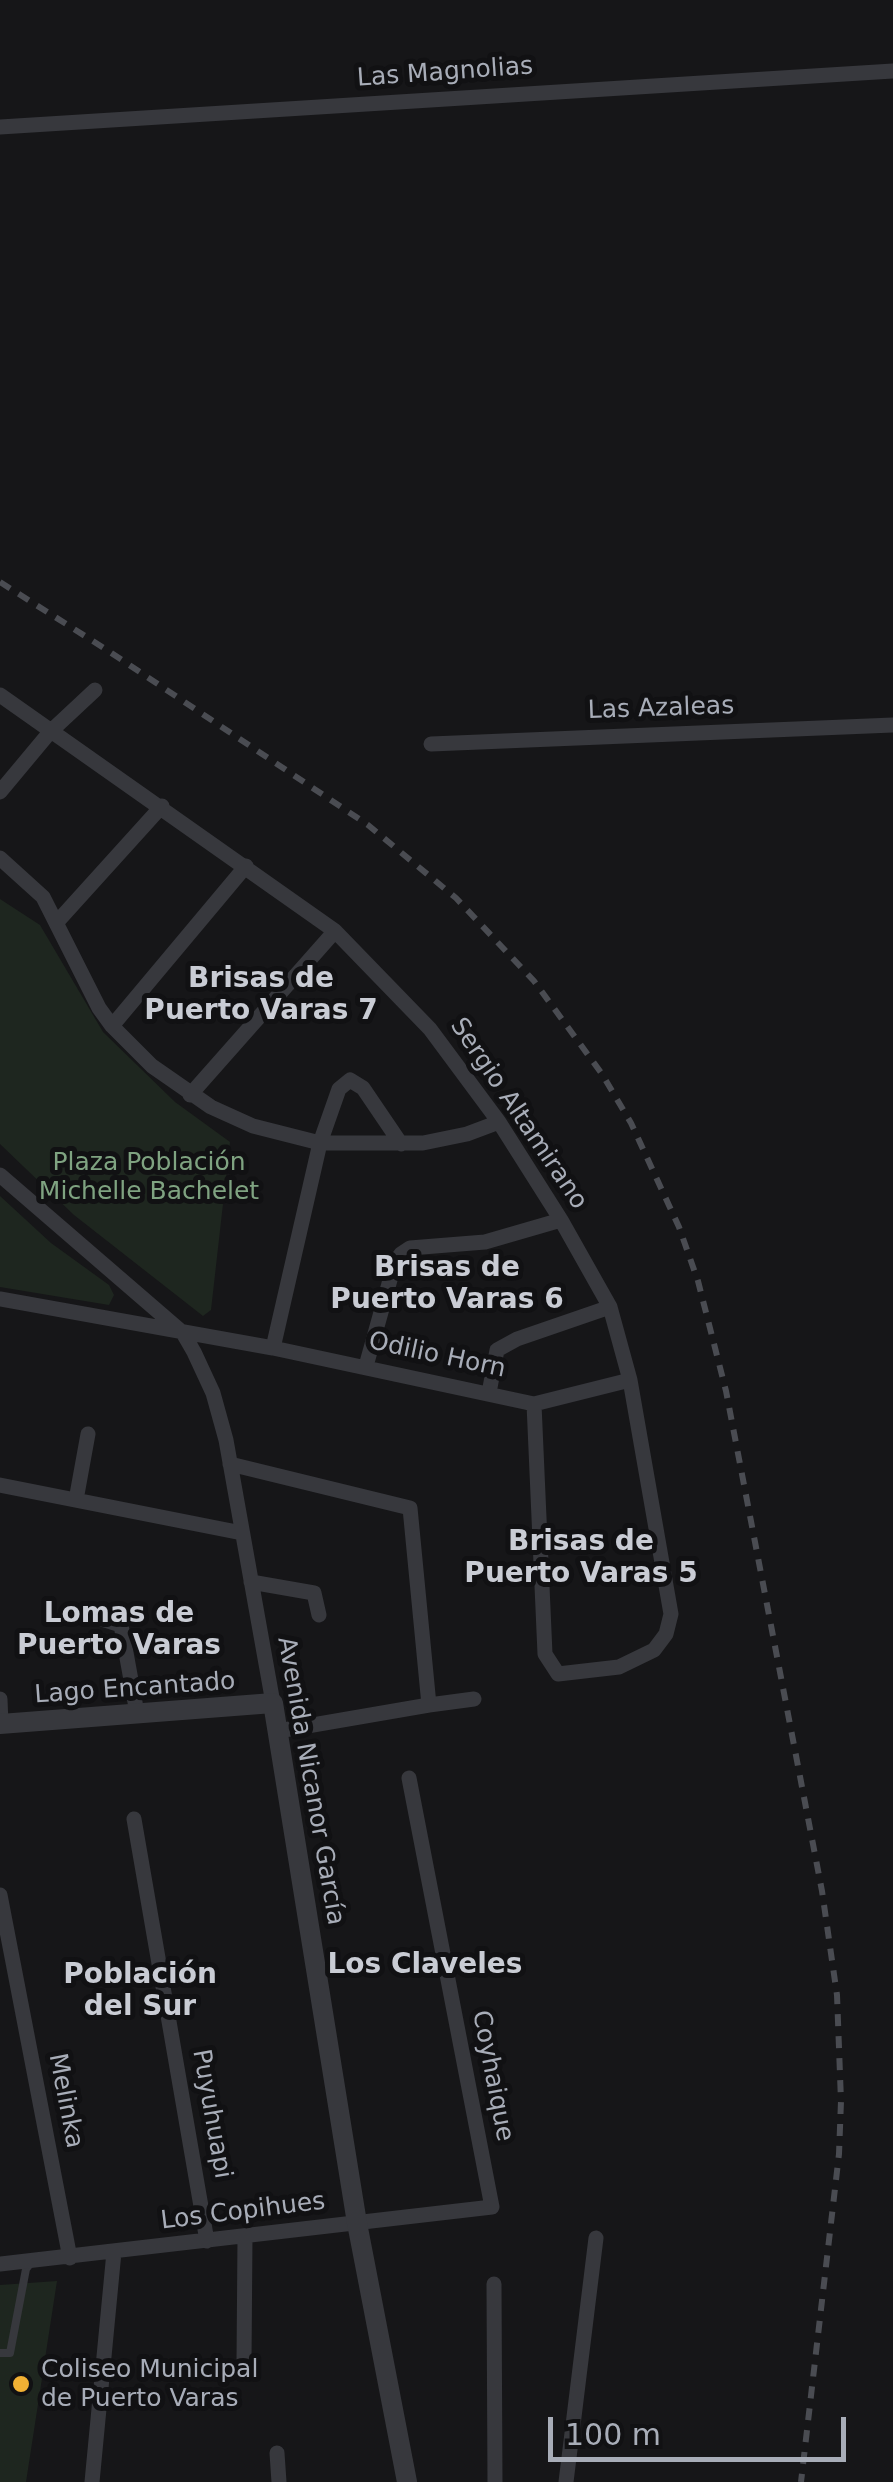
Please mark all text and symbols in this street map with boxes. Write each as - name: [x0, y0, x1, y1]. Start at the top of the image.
- street label: Las Magnolias: [356, 52, 534, 94]
- street label: Las Azaleas: [587, 691, 735, 727]
- district label: Brisas de Puerto Varas 7: [144, 963, 378, 1029]
- street label: Sergio Altamirano: [443, 1013, 593, 1215]
- park label: Plaza Población Michelle Bachelet: [39, 1148, 259, 1207]
- district label: Brisas de Puerto Varas 6: [330, 1252, 564, 1318]
- street label: Odilio Horn: [366, 1327, 508, 1385]
- district label: Brisas de Puerto Varas 5: [464, 1526, 698, 1592]
- district label: Lomas de Puerto Varas: [17, 1598, 221, 1664]
- street label: Avenida Nicanor García: [270, 1634, 350, 1928]
- street label: Lago Encantado: [34, 1667, 236, 1711]
- district label: Los Claveles: [327, 1949, 523, 1983]
- district label: Población del Sur: [63, 1959, 217, 2025]
- street label: Coyhaique: [465, 2008, 519, 2144]
- street label: Puyuhuapi: [185, 2047, 237, 2181]
- street label: Melinka: [41, 2051, 89, 2151]
- street label: Los Copihues: [159, 2187, 327, 2237]
- place label: Coliseo Municipal de Puerto Varas: [41, 2355, 258, 2414]
- marker: Coliseo Municipal de Puerto Varas: [10, 2373, 32, 2395]
- scale bar: [553, 2397, 850, 2459]
- text: 100 m: [565, 2417, 661, 2452]

